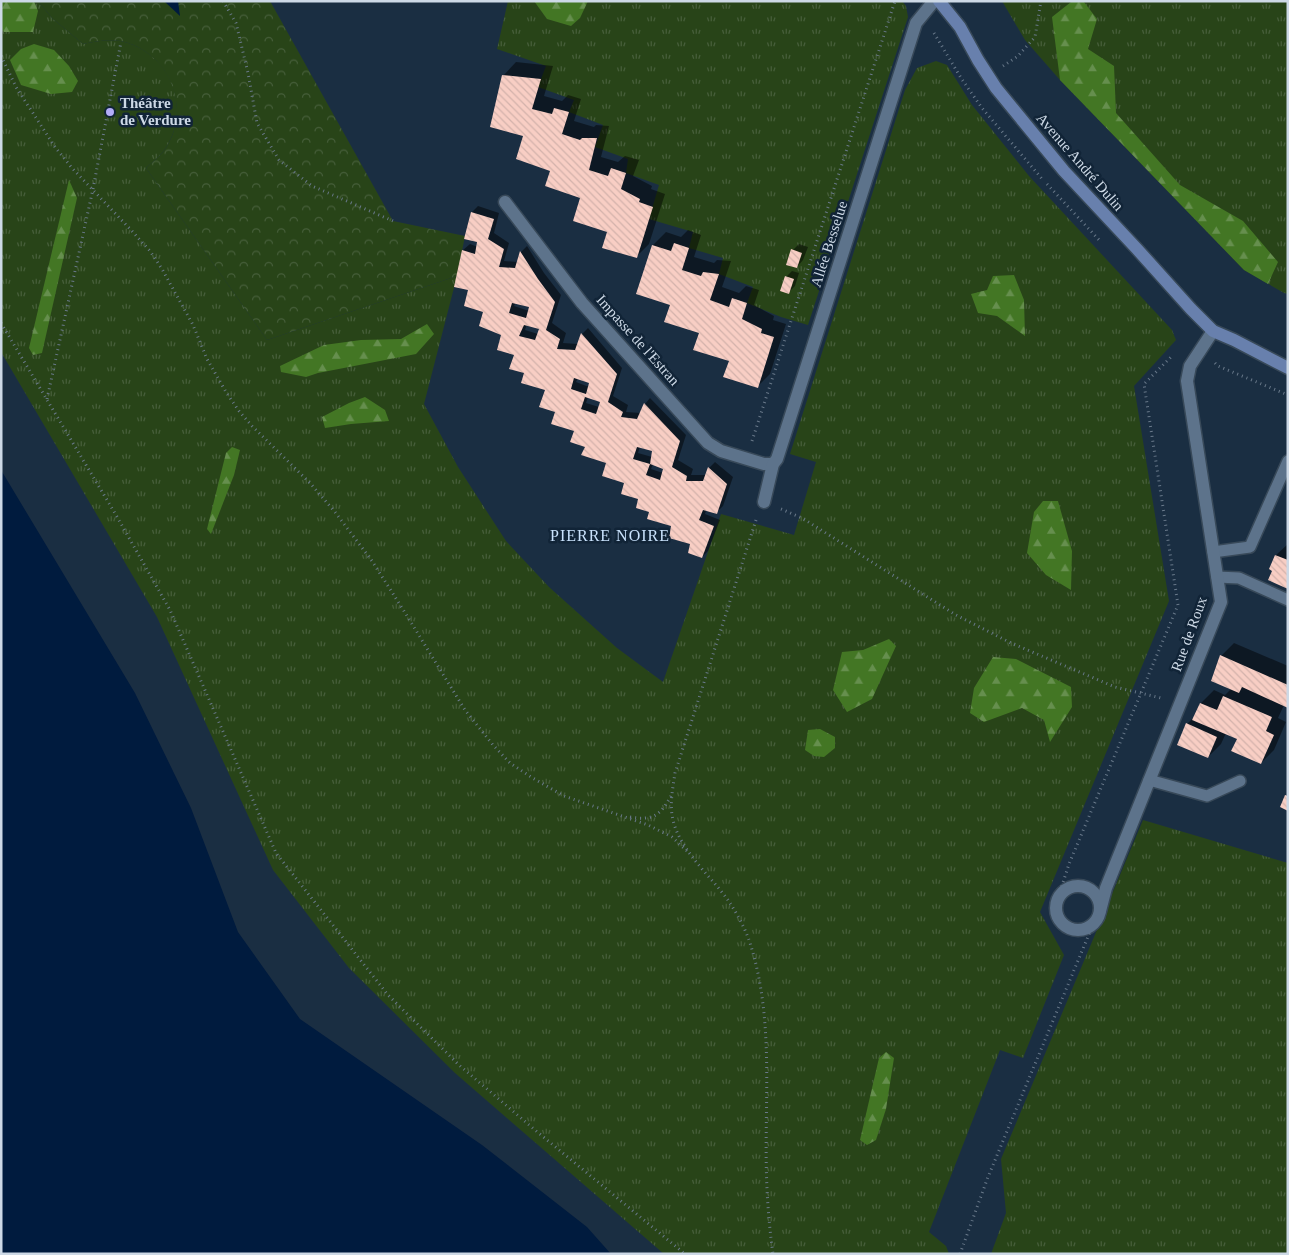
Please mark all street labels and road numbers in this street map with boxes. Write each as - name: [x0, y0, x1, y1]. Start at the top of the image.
- street label: Avenue André Dulin: [1033, 110, 1127, 214]
- street label: Allée Besselue: [808, 199, 851, 289]
- street label: Impasse de l'Estran: [593, 292, 683, 389]
- street label: Rue de Roux: [1168, 594, 1210, 674]

